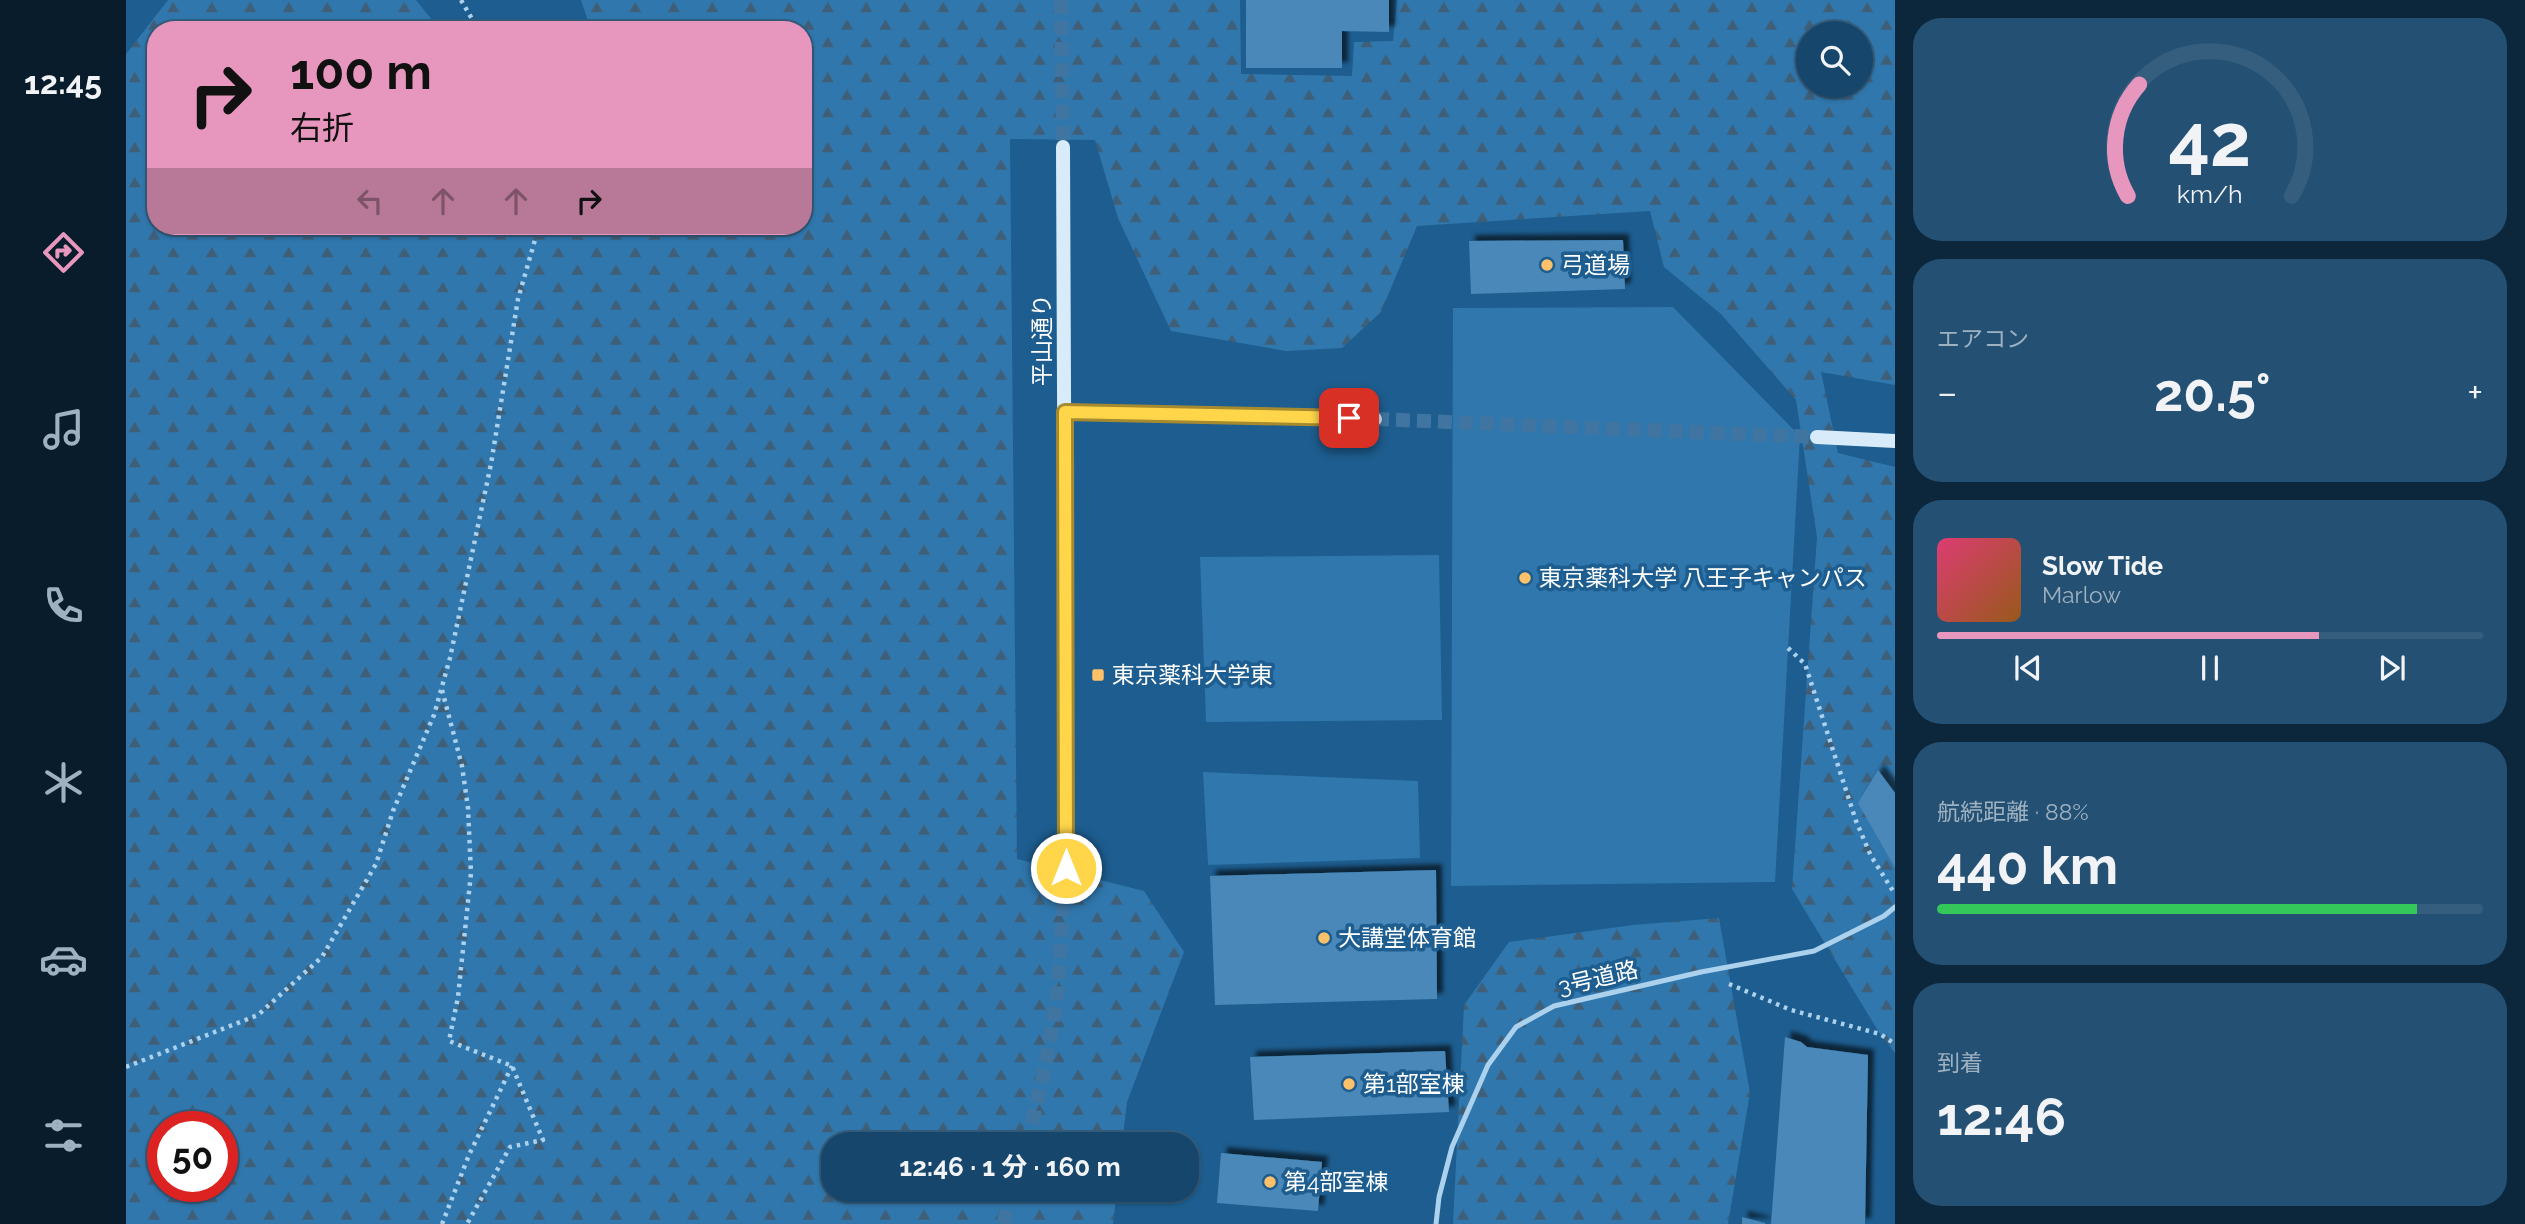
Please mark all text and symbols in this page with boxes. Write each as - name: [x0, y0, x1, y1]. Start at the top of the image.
- map controls: [1796, 21, 1873, 98]
- button: search: [1796, 21, 1873, 98]
- text: 100 m: [290, 43, 432, 100]
- icon: right: [175, 49, 266, 140]
- text: 12:45: [24, 64, 102, 101]
- text: 42: [2169, 98, 2251, 183]
- text: 右折: [290, 109, 354, 146]
- text: km/h: [2177, 178, 2243, 208]
- icon: left: [351, 182, 389, 220]
- icon: ahead: [424, 182, 462, 220]
- icon: ahead: [497, 182, 535, 220]
- icon: right: [570, 182, 608, 220]
- icon: directions: [39, 228, 88, 277]
- place label: 弓道場: [1561, 251, 1630, 278]
- marker: 弓道場: [1539, 257, 1555, 273]
- street label: 平山通り: [1028, 294, 1055, 386]
- text: エアコン: [1937, 325, 2029, 352]
- text: 20.5°: [2154, 362, 2271, 423]
- text: −: [1937, 370, 1957, 415]
- text: +: [2467, 370, 2483, 415]
- pin: [1319, 388, 1379, 448]
- icon: arrive: [1330, 399, 1368, 437]
- icon: music: [39, 405, 88, 454]
- text: Slow Tide: [2042, 551, 2163, 581]
- place label: 東京薬科大学 八王子キャンパス: [1539, 564, 1867, 591]
- marker: 東京薬科大学 八王子キャンパス: [1517, 570, 1533, 586]
- icon: phone: [39, 581, 88, 630]
- text: Marlow: [2042, 581, 2121, 608]
- icon: previous: [2009, 649, 2047, 687]
- icon: pause: [2191, 649, 2229, 687]
- icon: next: [2373, 649, 2411, 687]
- place label: 東京薬科大学東: [1112, 661, 1273, 688]
- marker: 東京薬科大学東: [1090, 667, 1106, 683]
- icon: climate: [39, 758, 88, 807]
- text: 航続距離 · 88%: [1937, 798, 2089, 825]
- position arrow: [1029, 831, 1103, 905]
- text: 440 km: [1937, 835, 2118, 896]
- place label: 大講堂体育館: [1338, 924, 1476, 951]
- marker: 大講堂体育館: [1316, 930, 1332, 946]
- icon: car: [39, 935, 88, 984]
- street label: 3号道路: [1555, 955, 1641, 1000]
- text: 到着: [1937, 1049, 1983, 1076]
- place label: 第1部室棟: [1363, 1070, 1465, 1097]
- marker: 第1部室棟: [1341, 1076, 1357, 1092]
- text: 12:46: [1937, 1086, 2066, 1147]
- icon: filters: [39, 1111, 88, 1160]
- speed limit sign: 50: [147, 1111, 238, 1202]
- text: 12:46 · 1 分 · 160 m: [899, 1152, 1121, 1182]
- place label: 第4部室棟: [1284, 1168, 1389, 1195]
- marker: 第4部室棟: [1262, 1174, 1278, 1190]

